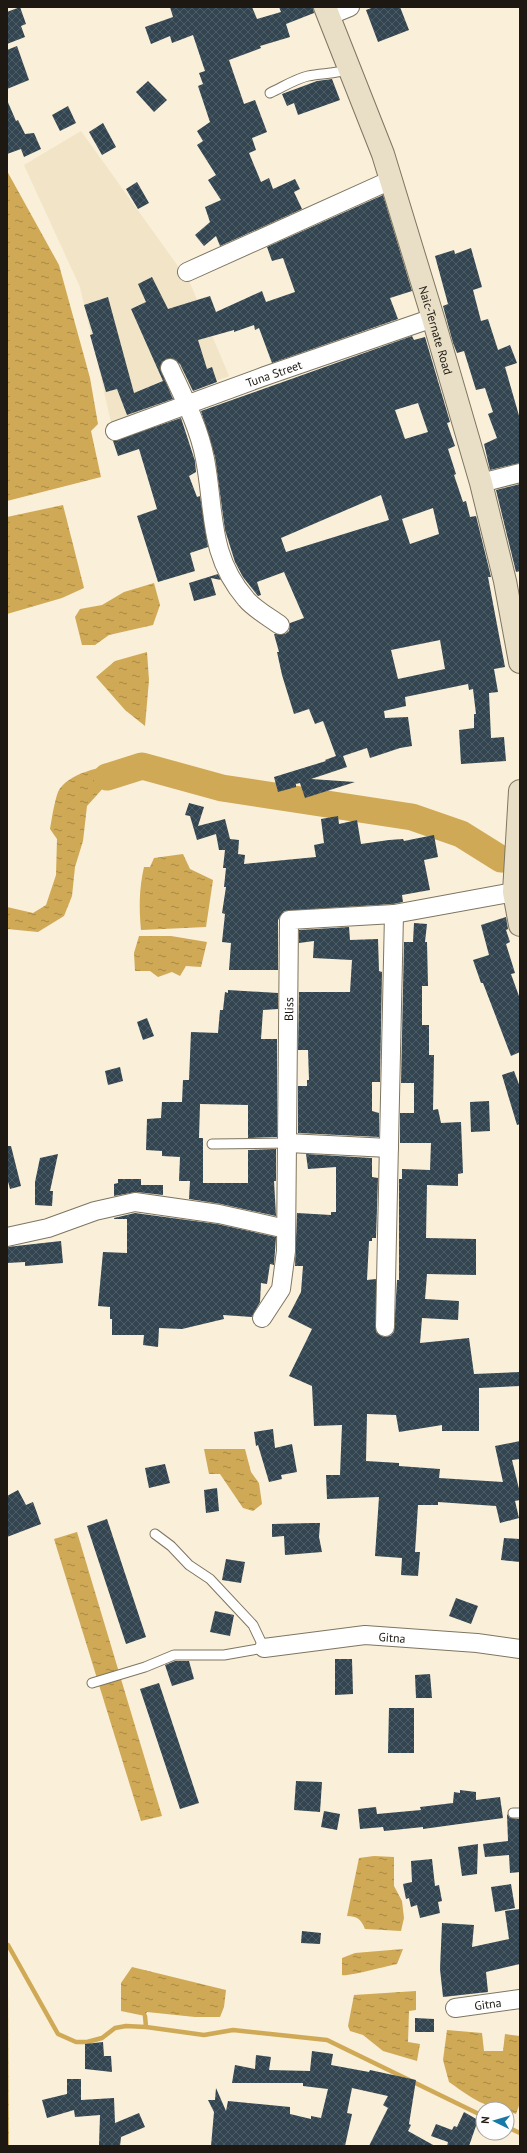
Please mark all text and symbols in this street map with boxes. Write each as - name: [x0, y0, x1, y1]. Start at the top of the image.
- street label: Naic-Ternate Road: [416, 284, 457, 376]
- street label: Tuna Street: [244, 356, 304, 390]
- street label: Bliss: [281, 997, 296, 1021]
- street label: Gitna: [378, 1628, 406, 1645]
- street label: Gitna: [473, 1994, 502, 2013]
- north arrow: [475, 2101, 515, 2141]
- text: N: [478, 2116, 492, 2124]

